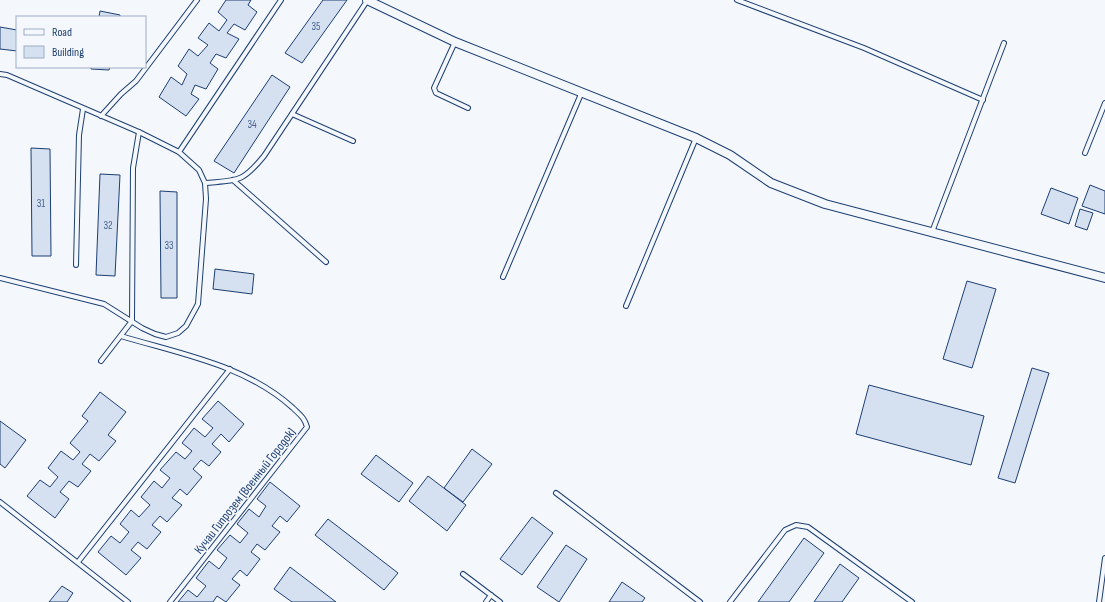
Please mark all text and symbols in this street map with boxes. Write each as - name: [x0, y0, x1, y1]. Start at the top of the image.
- legend: [16, 16, 146, 68]
- house number: 35: [311, 20, 321, 33]
- text: Road: [52, 25, 72, 40]
- text: Building: [52, 45, 84, 60]
- house number: 34: [247, 118, 257, 131]
- house number: 31: [37, 197, 45, 210]
- house number: 32: [103, 219, 113, 232]
- house number: 33: [164, 239, 174, 252]
- street label: Кучаи Гипрозем (Военный Городок): [191, 425, 299, 557]

